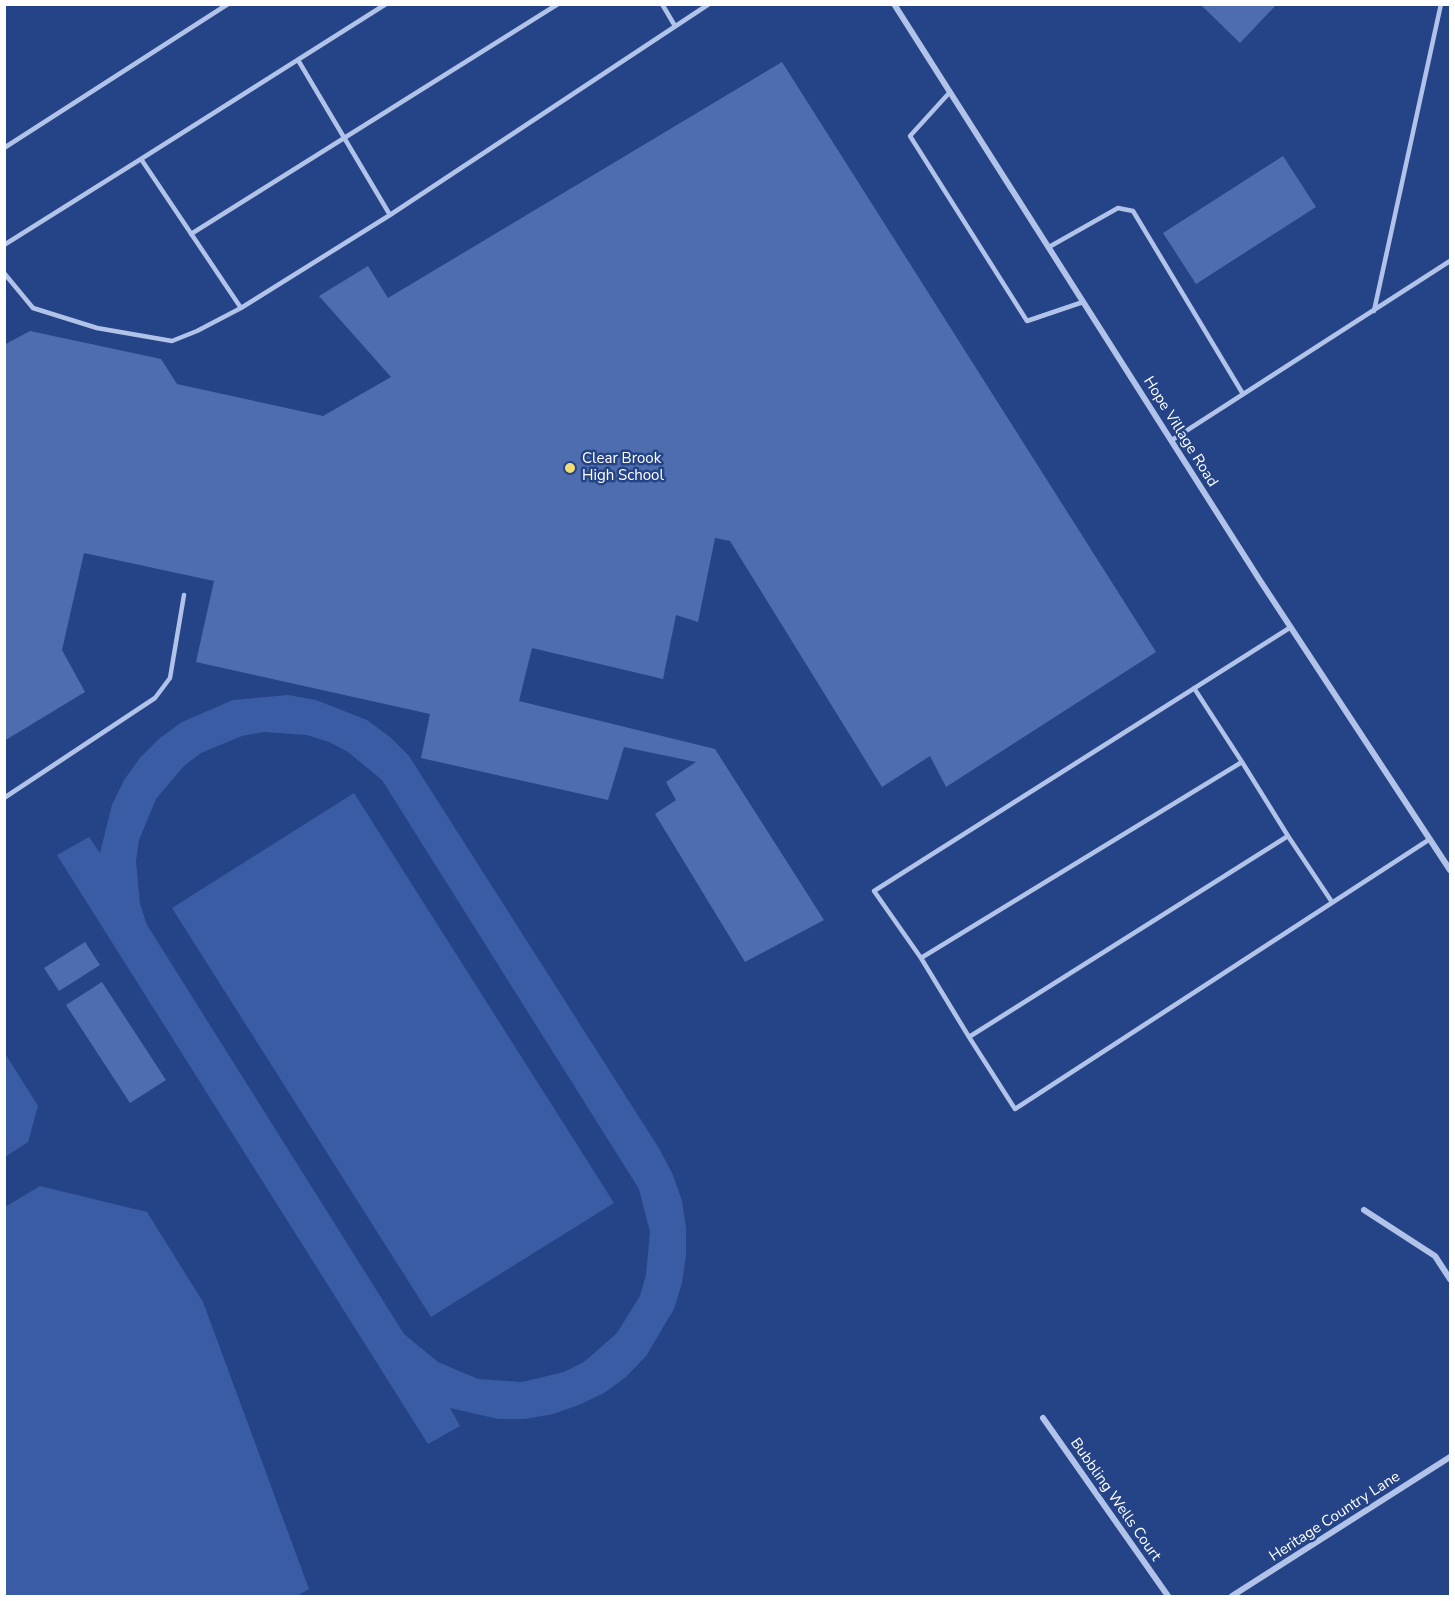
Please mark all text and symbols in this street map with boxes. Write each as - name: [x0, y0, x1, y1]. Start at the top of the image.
- street label: Hope Village Road: [1139, 374, 1221, 490]
- place label: Clear Brook High School: [582, 450, 664, 485]
- marker: Clear Brook High School: [563, 461, 577, 475]
- street label: Bubbling Wells Court: [1066, 1435, 1164, 1565]
- street label: Heritage Country Lane: [1266, 1468, 1404, 1566]

